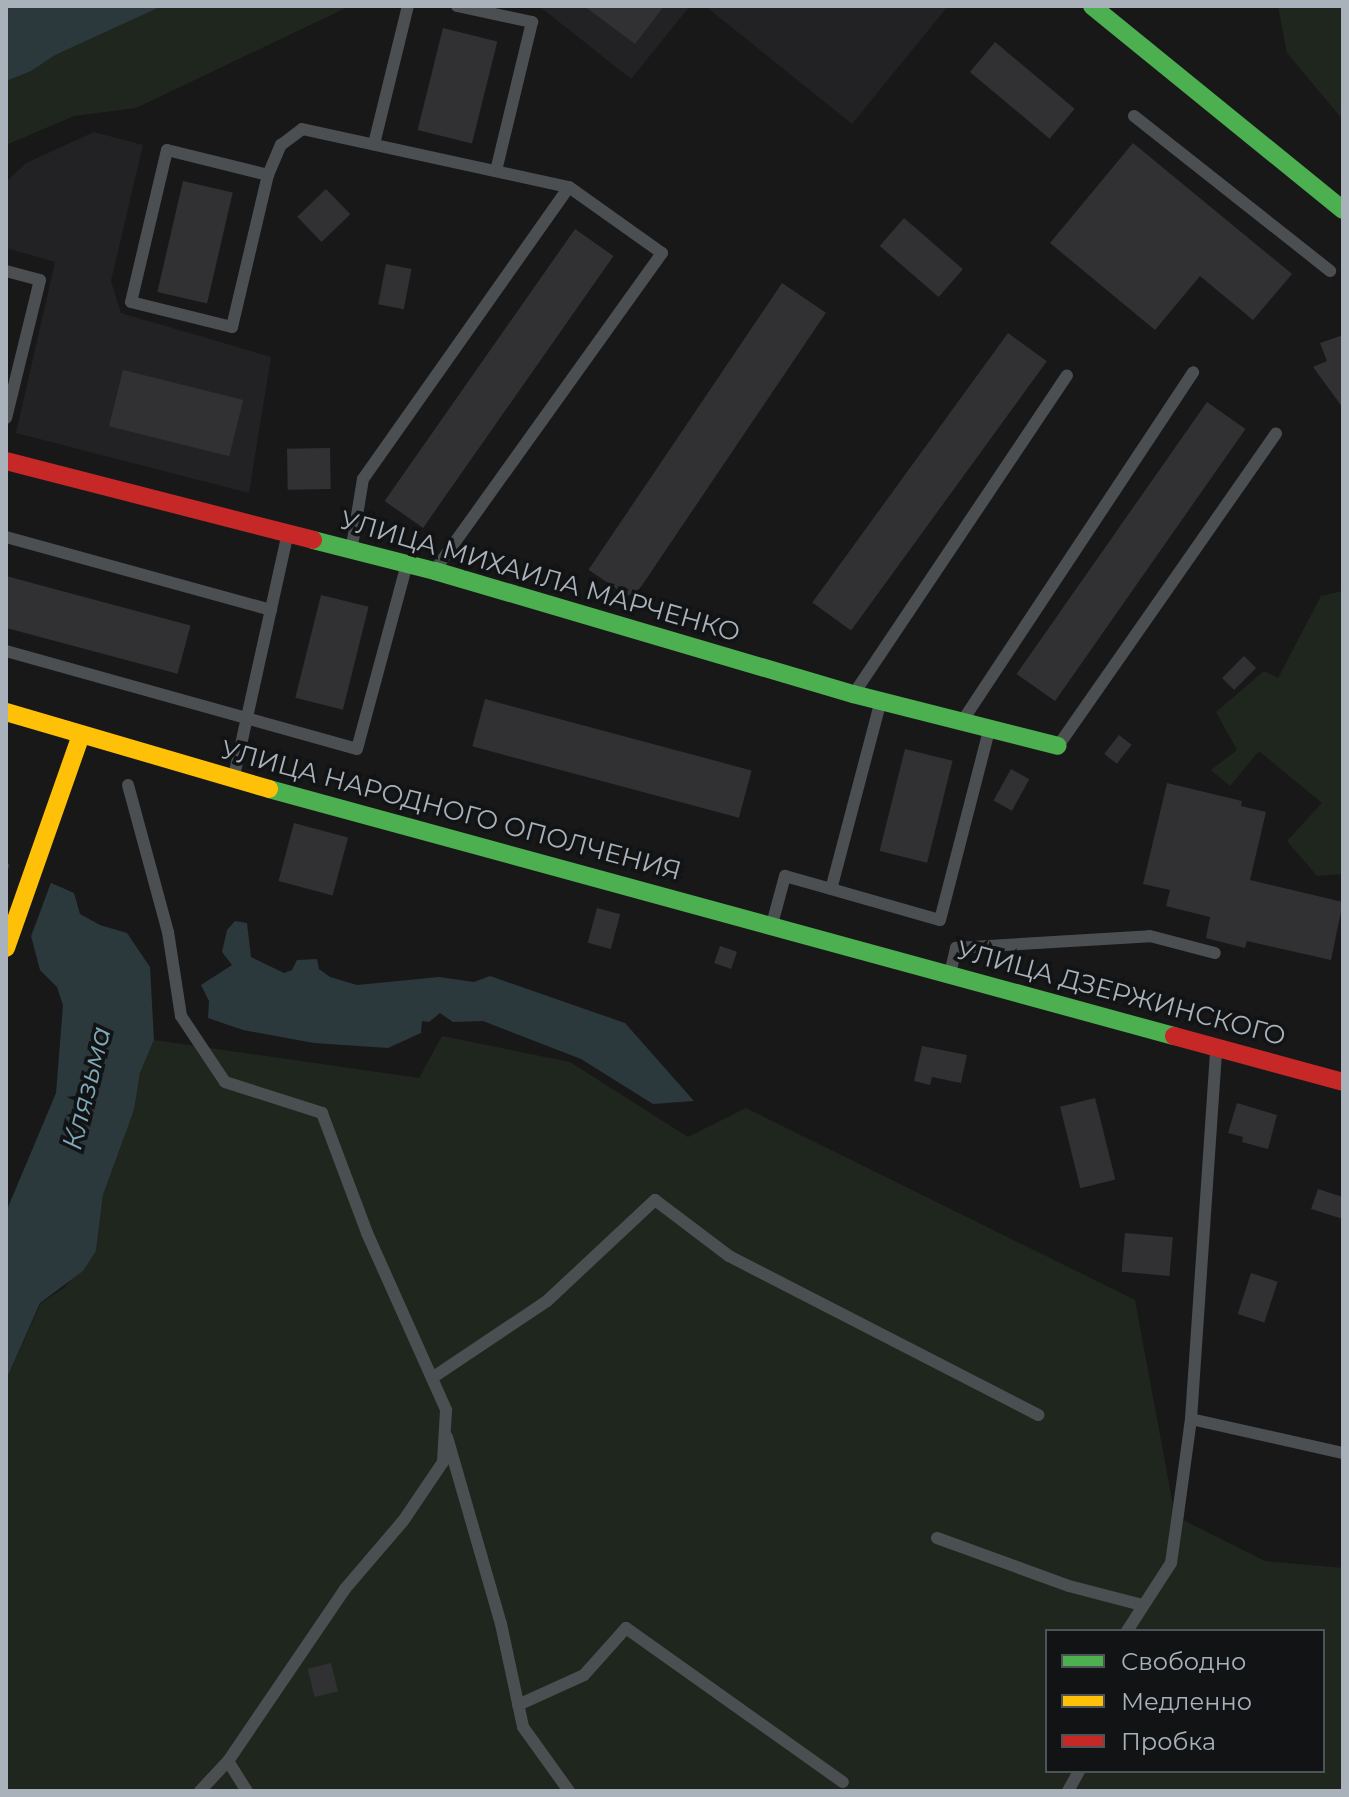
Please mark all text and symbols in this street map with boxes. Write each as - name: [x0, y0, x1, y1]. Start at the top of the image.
- street label: УЛИЦА МИХАИЛА МАРЧЕНКО: [336, 505, 744, 649]
- street label: УЛИЦА НАРОДНОГО ОПОЛЧЕНИЯ: [217, 734, 685, 888]
- street label: УЛИЦА ДЗЕРЖИНСКОГО: [953, 935, 1289, 1053]
- water label: Клязьма: [54, 1023, 118, 1153]
- legend: [1045, 1629, 1325, 1773]
- text: Свободно: [1121, 1647, 1246, 1676]
- text: Медленно: [1121, 1687, 1252, 1716]
- text: Пробка: [1121, 1727, 1216, 1756]

